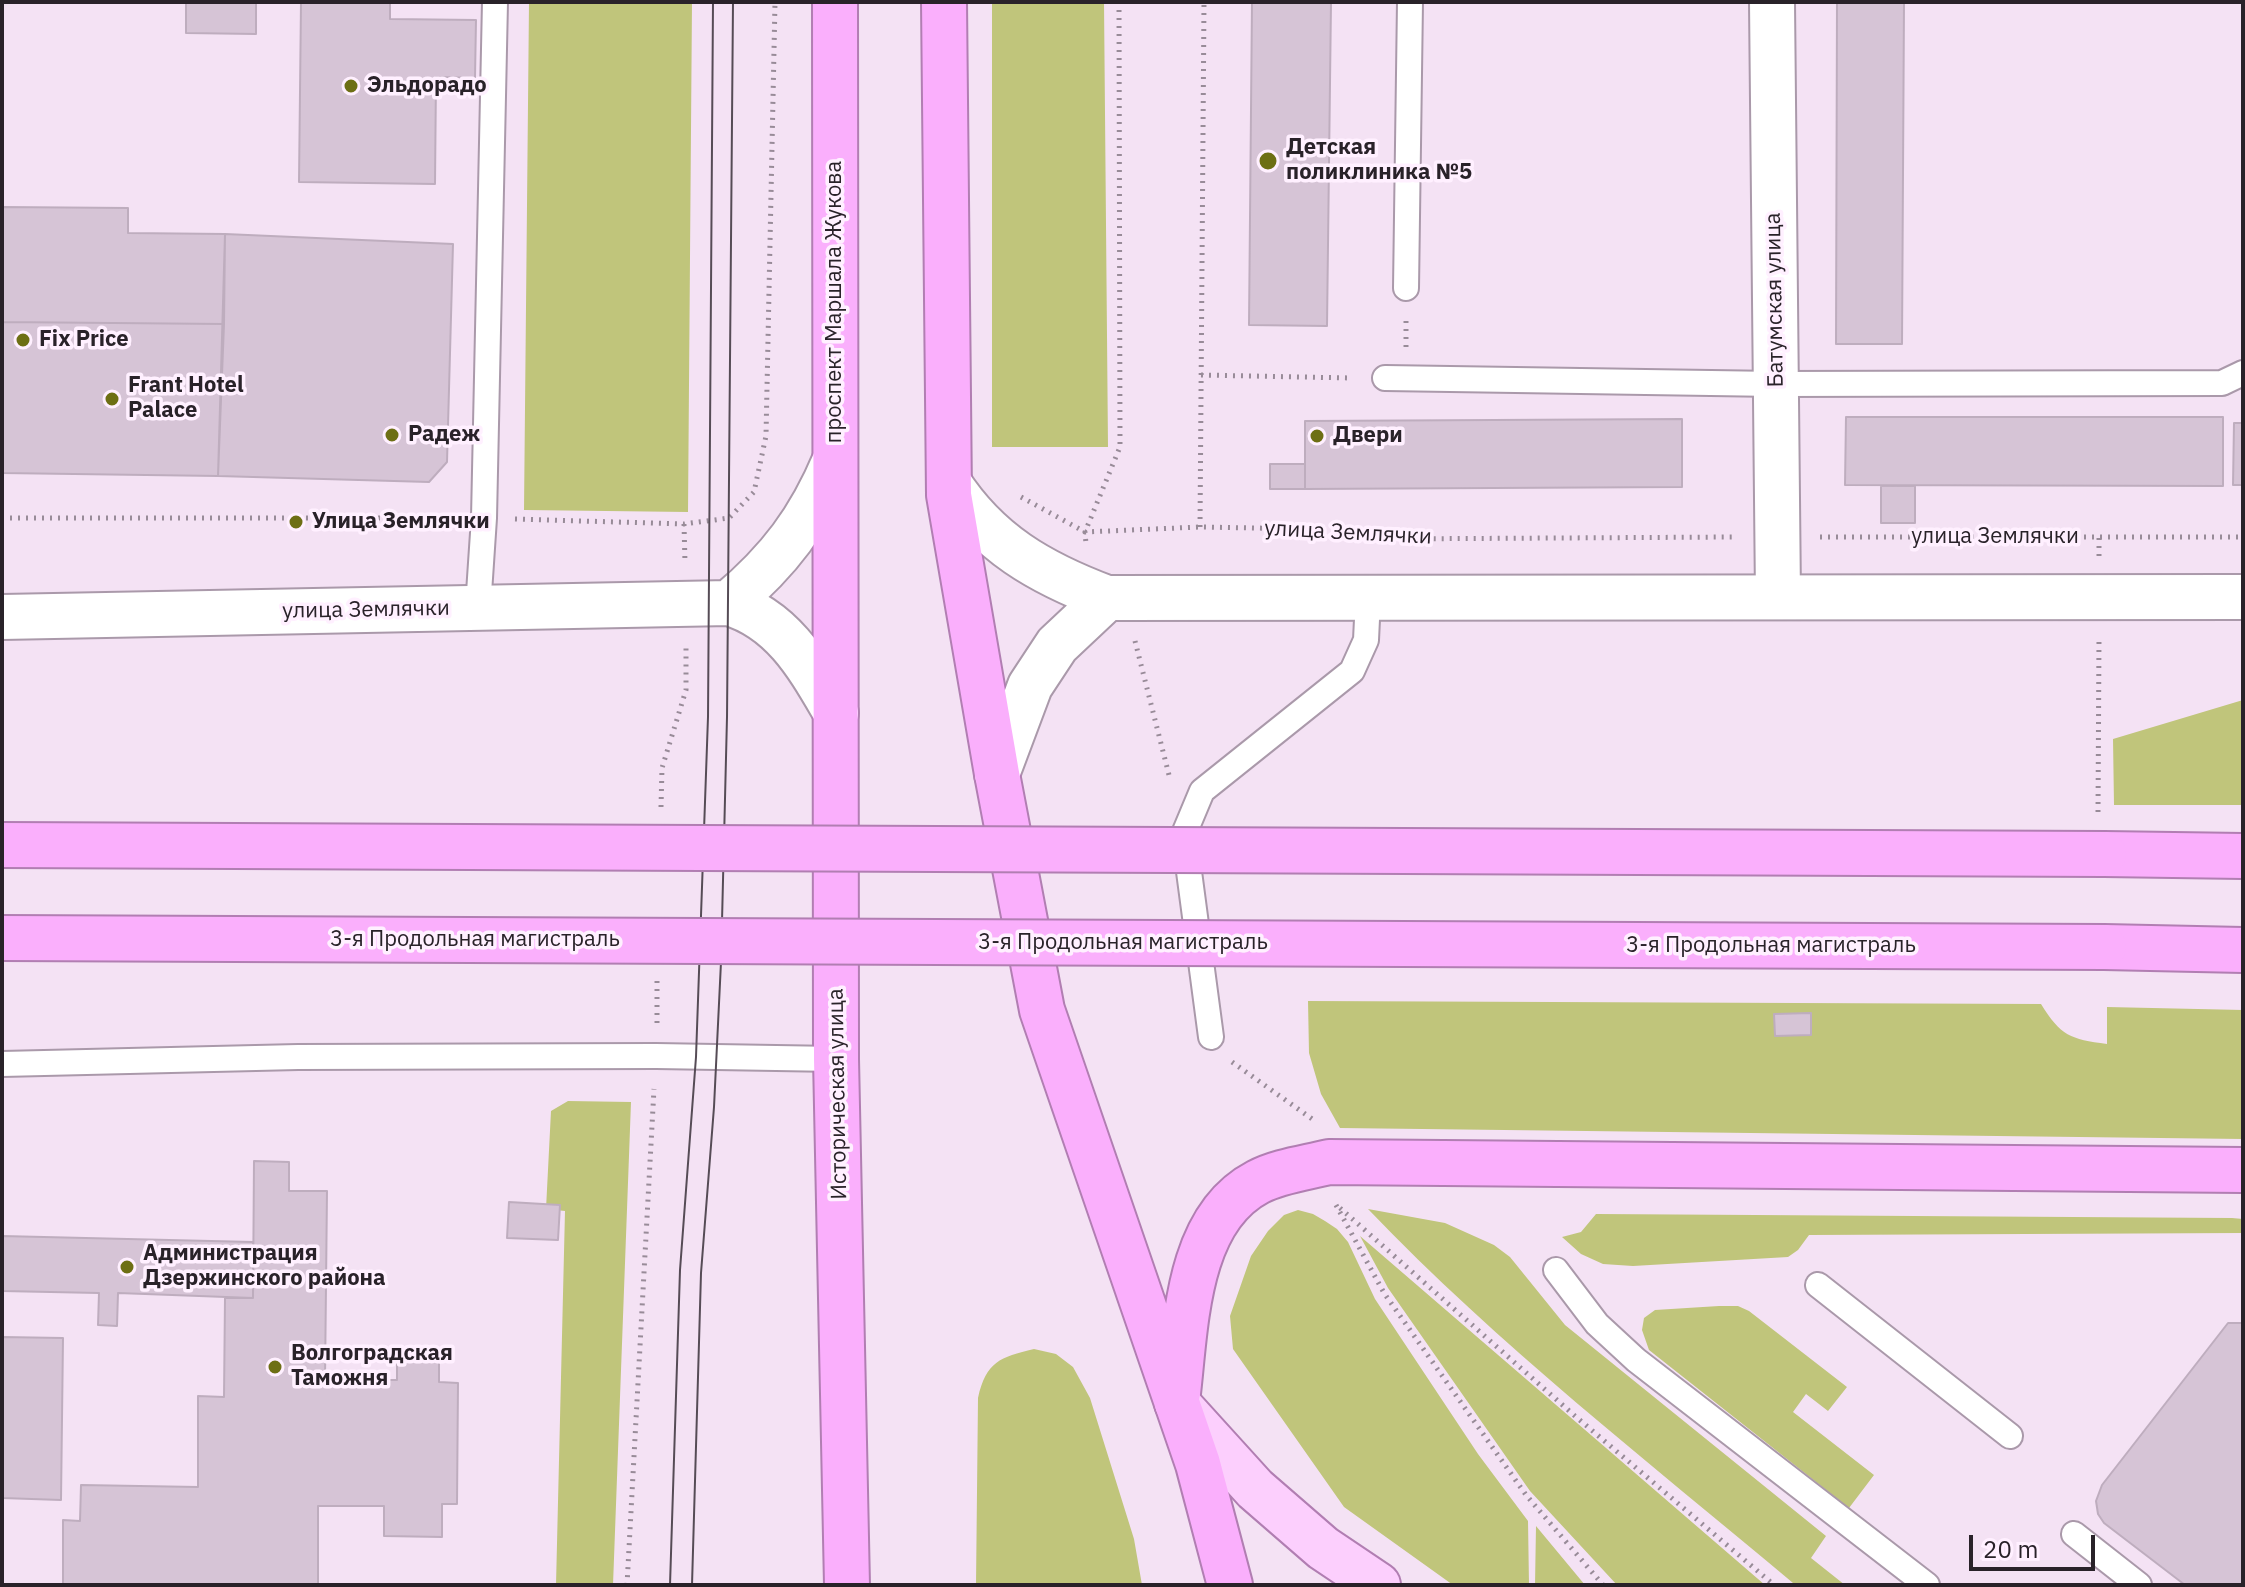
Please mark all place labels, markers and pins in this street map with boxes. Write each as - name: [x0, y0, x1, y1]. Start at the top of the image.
- place label: Эльдорадо: [367, 73, 487, 99]
- marker: Эльдорадо: [342, 77, 360, 95]
- place label: Детская поликлиника №5: [1286, 135, 1472, 186]
- marker: Детская поликлиника №5: [1257, 150, 1279, 172]
- place label: Fix Price: [39, 327, 129, 353]
- marker: Fix Price: [14, 331, 32, 349]
- place label: Frant Hotel Palace: [128, 373, 244, 424]
- marker: Frant Hotel Palace: [103, 390, 121, 408]
- place label: Радеж: [408, 422, 480, 448]
- place label: Двери: [1333, 423, 1403, 449]
- marker: Радеж: [383, 426, 401, 444]
- marker: Двери: [1308, 427, 1326, 445]
- place label: Улица Землячки: [312, 509, 490, 535]
- marker: Улица Землячки: [287, 513, 305, 531]
- place label: Администрация Дзержинского района: [143, 1241, 386, 1292]
- marker: Администрация Дзержинского района: [118, 1258, 136, 1276]
- place label: Волгоградская Таможня: [291, 1341, 453, 1392]
- marker: Волгоградская Таможня: [266, 1358, 284, 1376]

